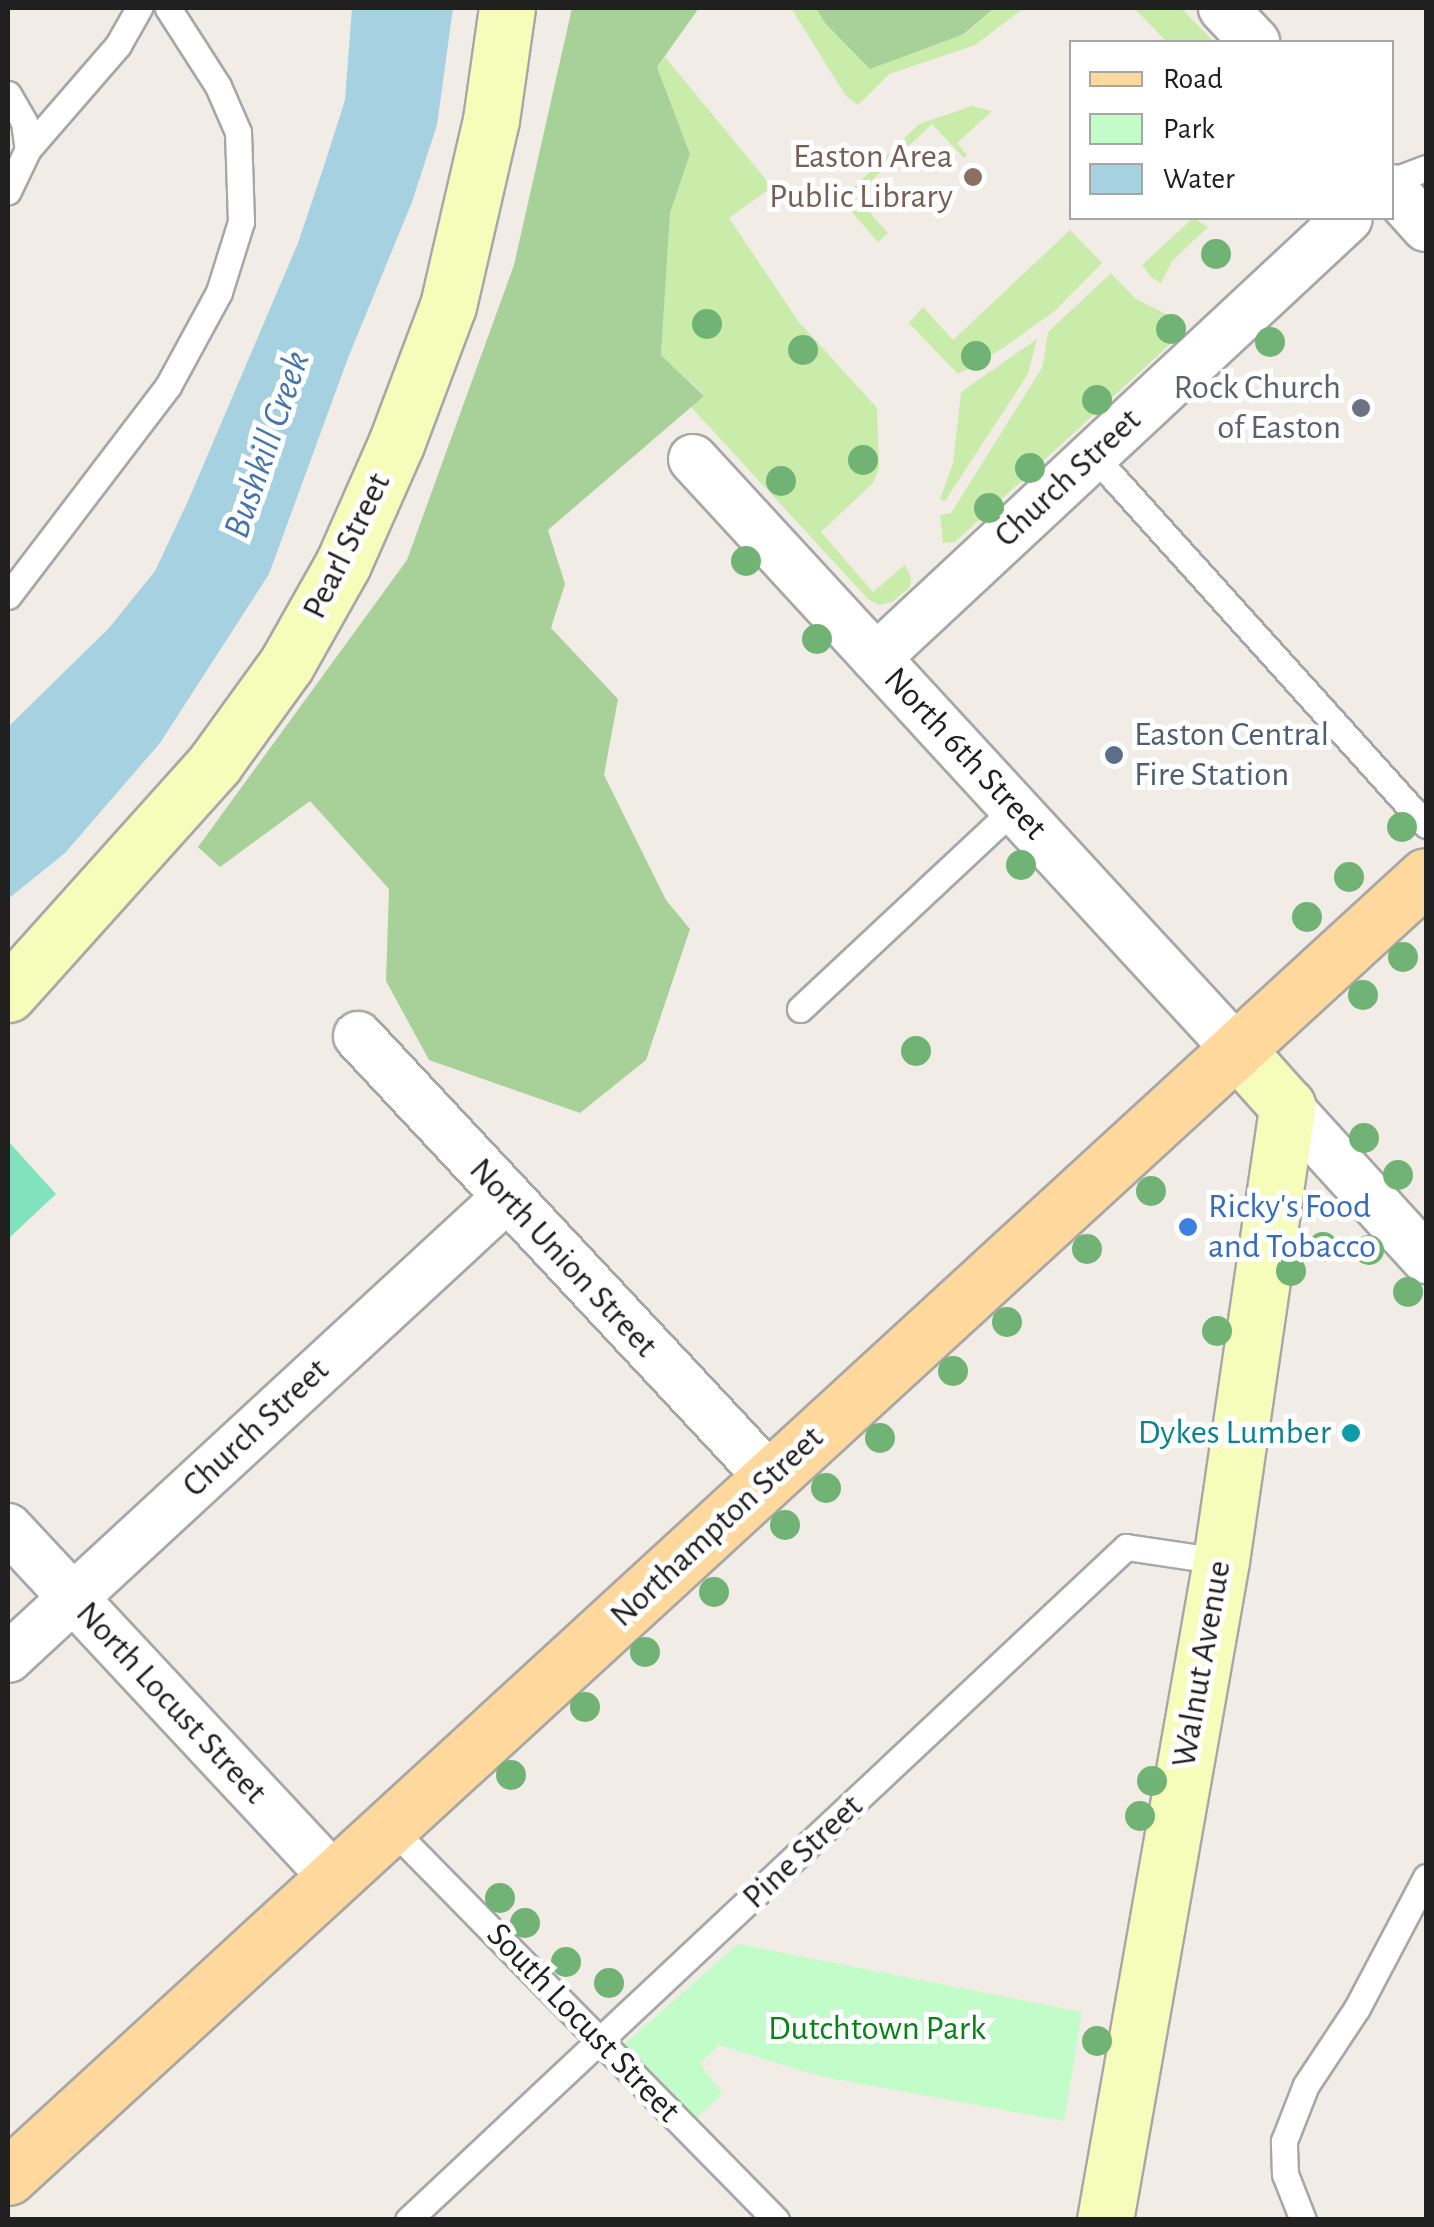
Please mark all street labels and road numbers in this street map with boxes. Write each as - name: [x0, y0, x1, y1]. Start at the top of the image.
- street label: Church Street: [986, 400, 1150, 556]
- street label: Pearl Street: [294, 466, 400, 626]
- street label: North 6th Street: [874, 659, 1056, 849]
- street label: North Union Street: [460, 1150, 666, 1366]
- street label: Church Street: [174, 1350, 338, 1506]
- street label: Northampton Street: [602, 1417, 832, 1637]
- street label: Walnut Avenue: [1163, 1557, 1241, 1771]
- street label: North Locust Street: [67, 1593, 275, 1813]
- street label: Pine Street: [734, 1786, 872, 1918]
- street label: South Locust Street: [477, 1915, 689, 2131]

